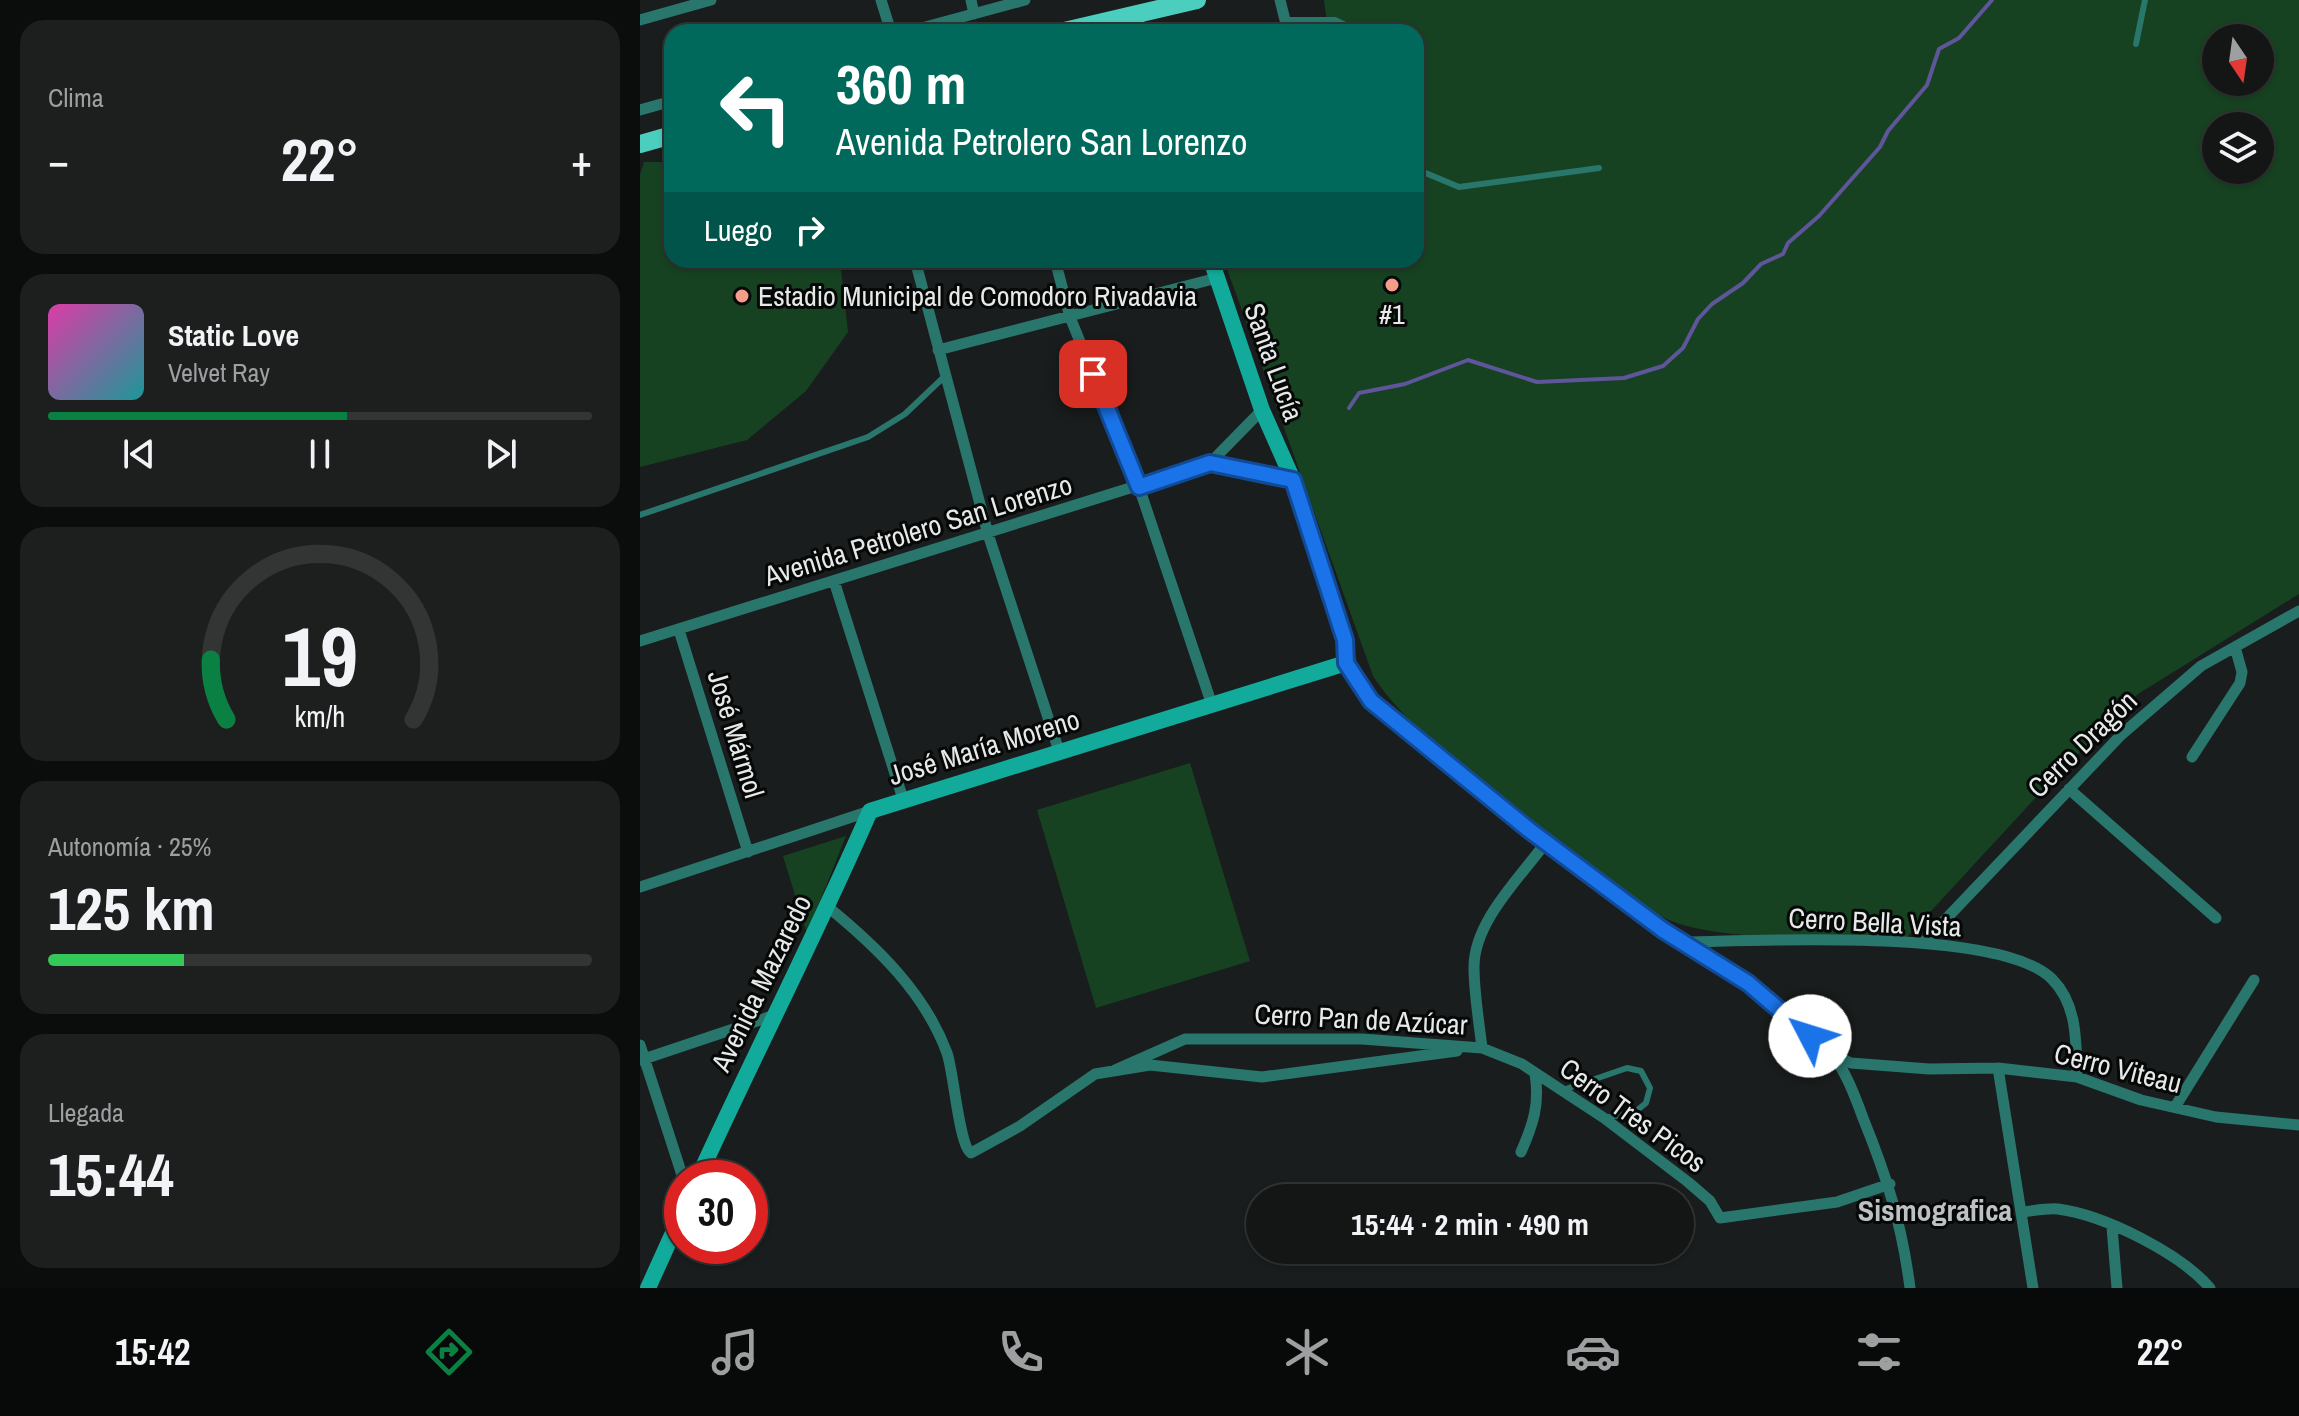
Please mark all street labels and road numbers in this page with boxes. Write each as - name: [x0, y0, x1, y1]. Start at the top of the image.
- street label: Santa Lucía: [1235, 298, 1313, 426]
- street label: Avenida Petrolero San Lorenzo: [758, 465, 1077, 595]
- street label: José Mármol: [699, 666, 773, 802]
- street label: Cerro Dragón: [2019, 682, 2145, 806]
- street label: José María Moreno: [884, 700, 1084, 794]
- street label: Avenida Mazaredo: [701, 888, 820, 1079]
- street label: Cerro Bella Vista: [1788, 898, 1963, 946]
- street label: Cerro Pan de Azúcar: [1254, 994, 1469, 1044]
- street label: Cerro Viteau: [2050, 1034, 2186, 1102]
- street label: Cerro Tres Picos: [1552, 1049, 1714, 1181]

